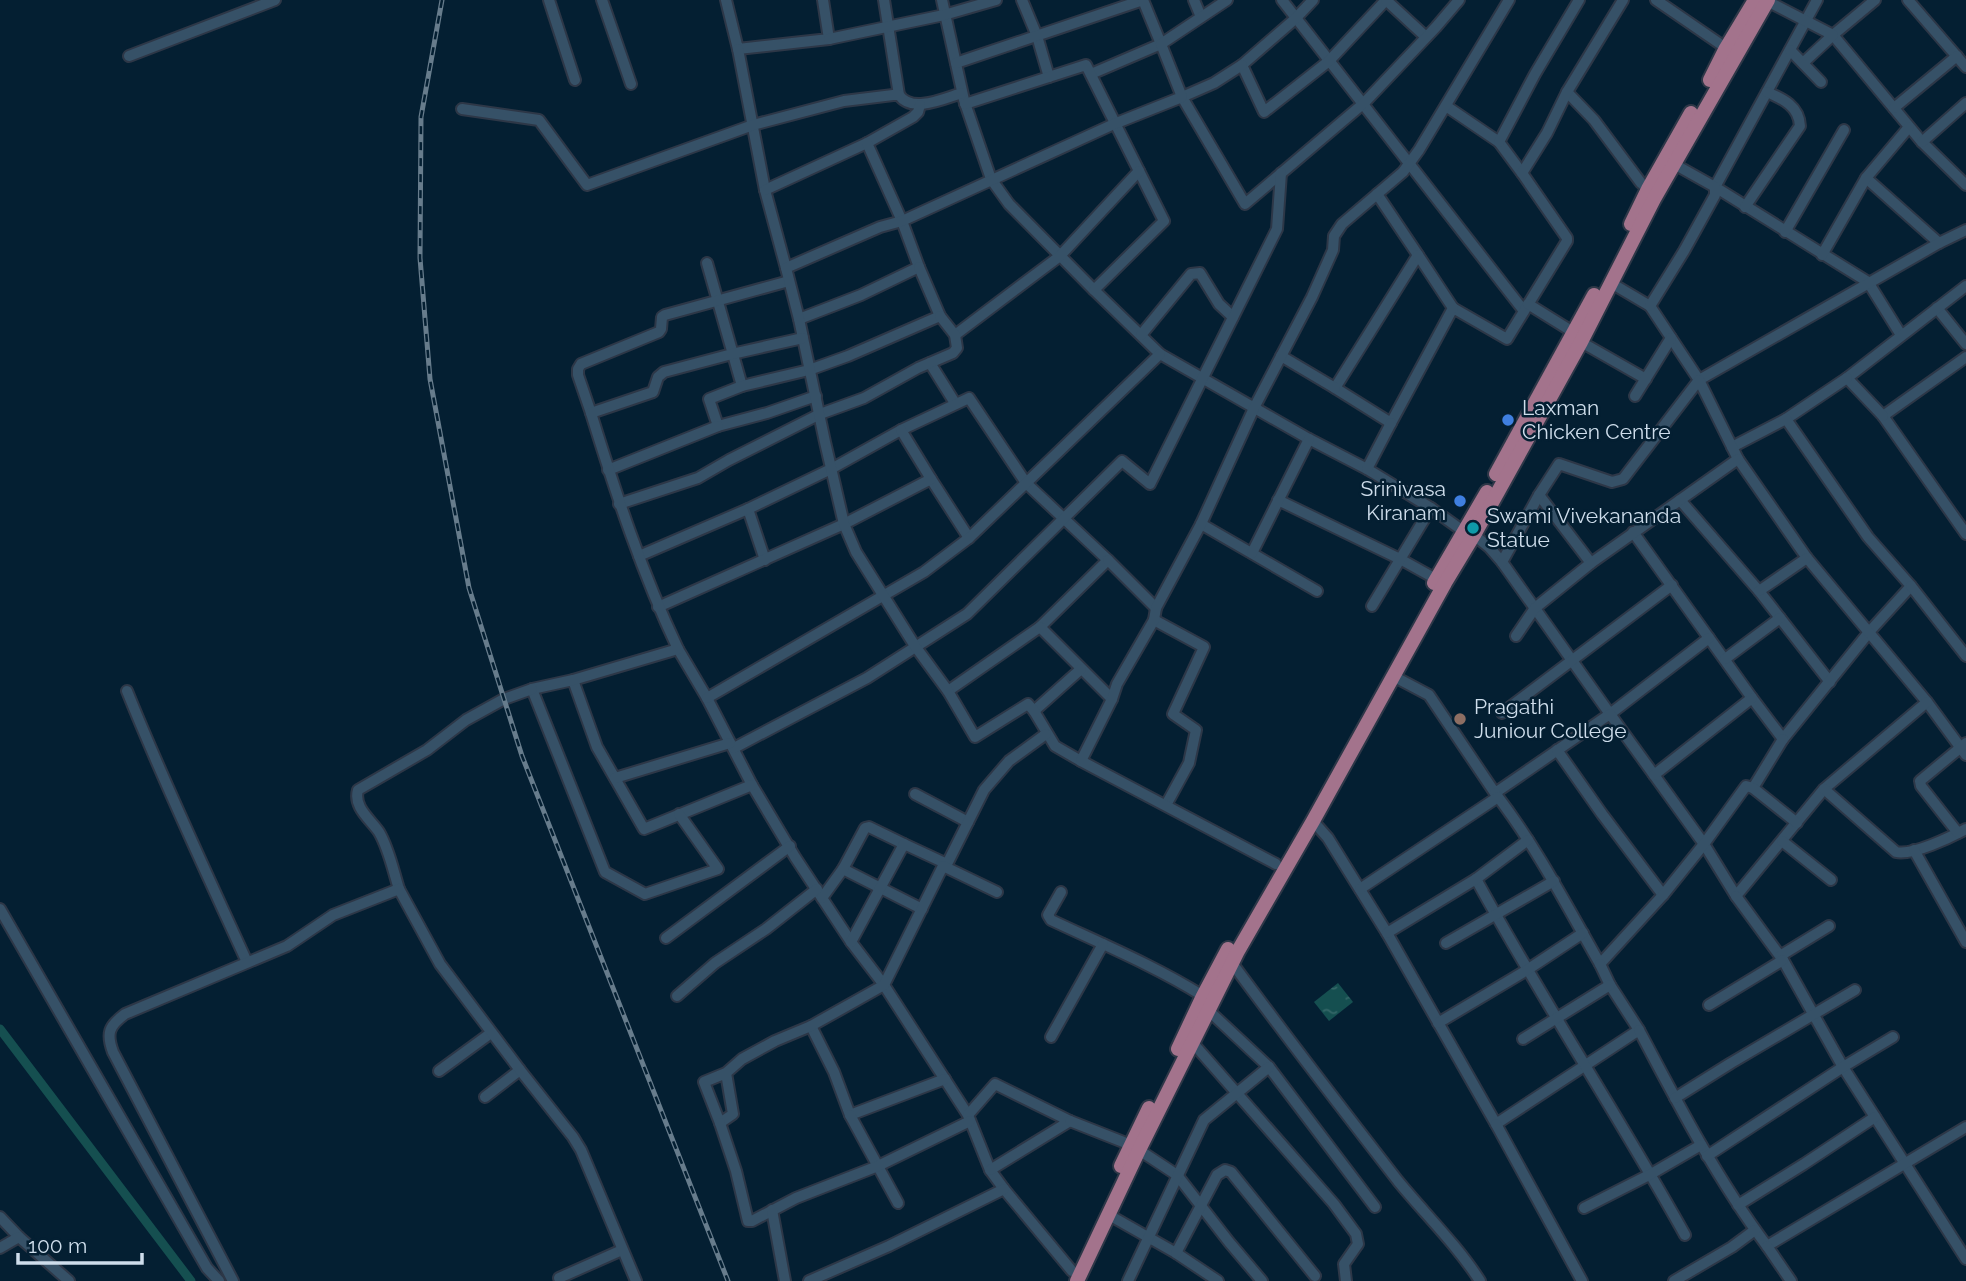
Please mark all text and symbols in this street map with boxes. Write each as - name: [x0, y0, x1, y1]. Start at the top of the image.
- place label: Laxman Chicken Centre: [1522, 395, 1671, 444]
- marker: Laxman Chicken Centre: [1500, 412, 1516, 428]
- place label: Srinivasa Kiranam: [1361, 476, 1446, 525]
- marker: Srinivasa Kiranam: [1452, 493, 1468, 509]
- place label: Swami Vivekananda Statue: [1487, 503, 1681, 552]
- marker: Swami Vivekananda Statue: [1465, 520, 1481, 536]
- place label: Pragathi Juniour College: [1474, 694, 1626, 743]
- marker: Pragathi Juniour College: [1452, 711, 1468, 727]
- scale bar: [18, 1222, 142, 1266]
- text: 100 m: [28, 1233, 87, 1258]

